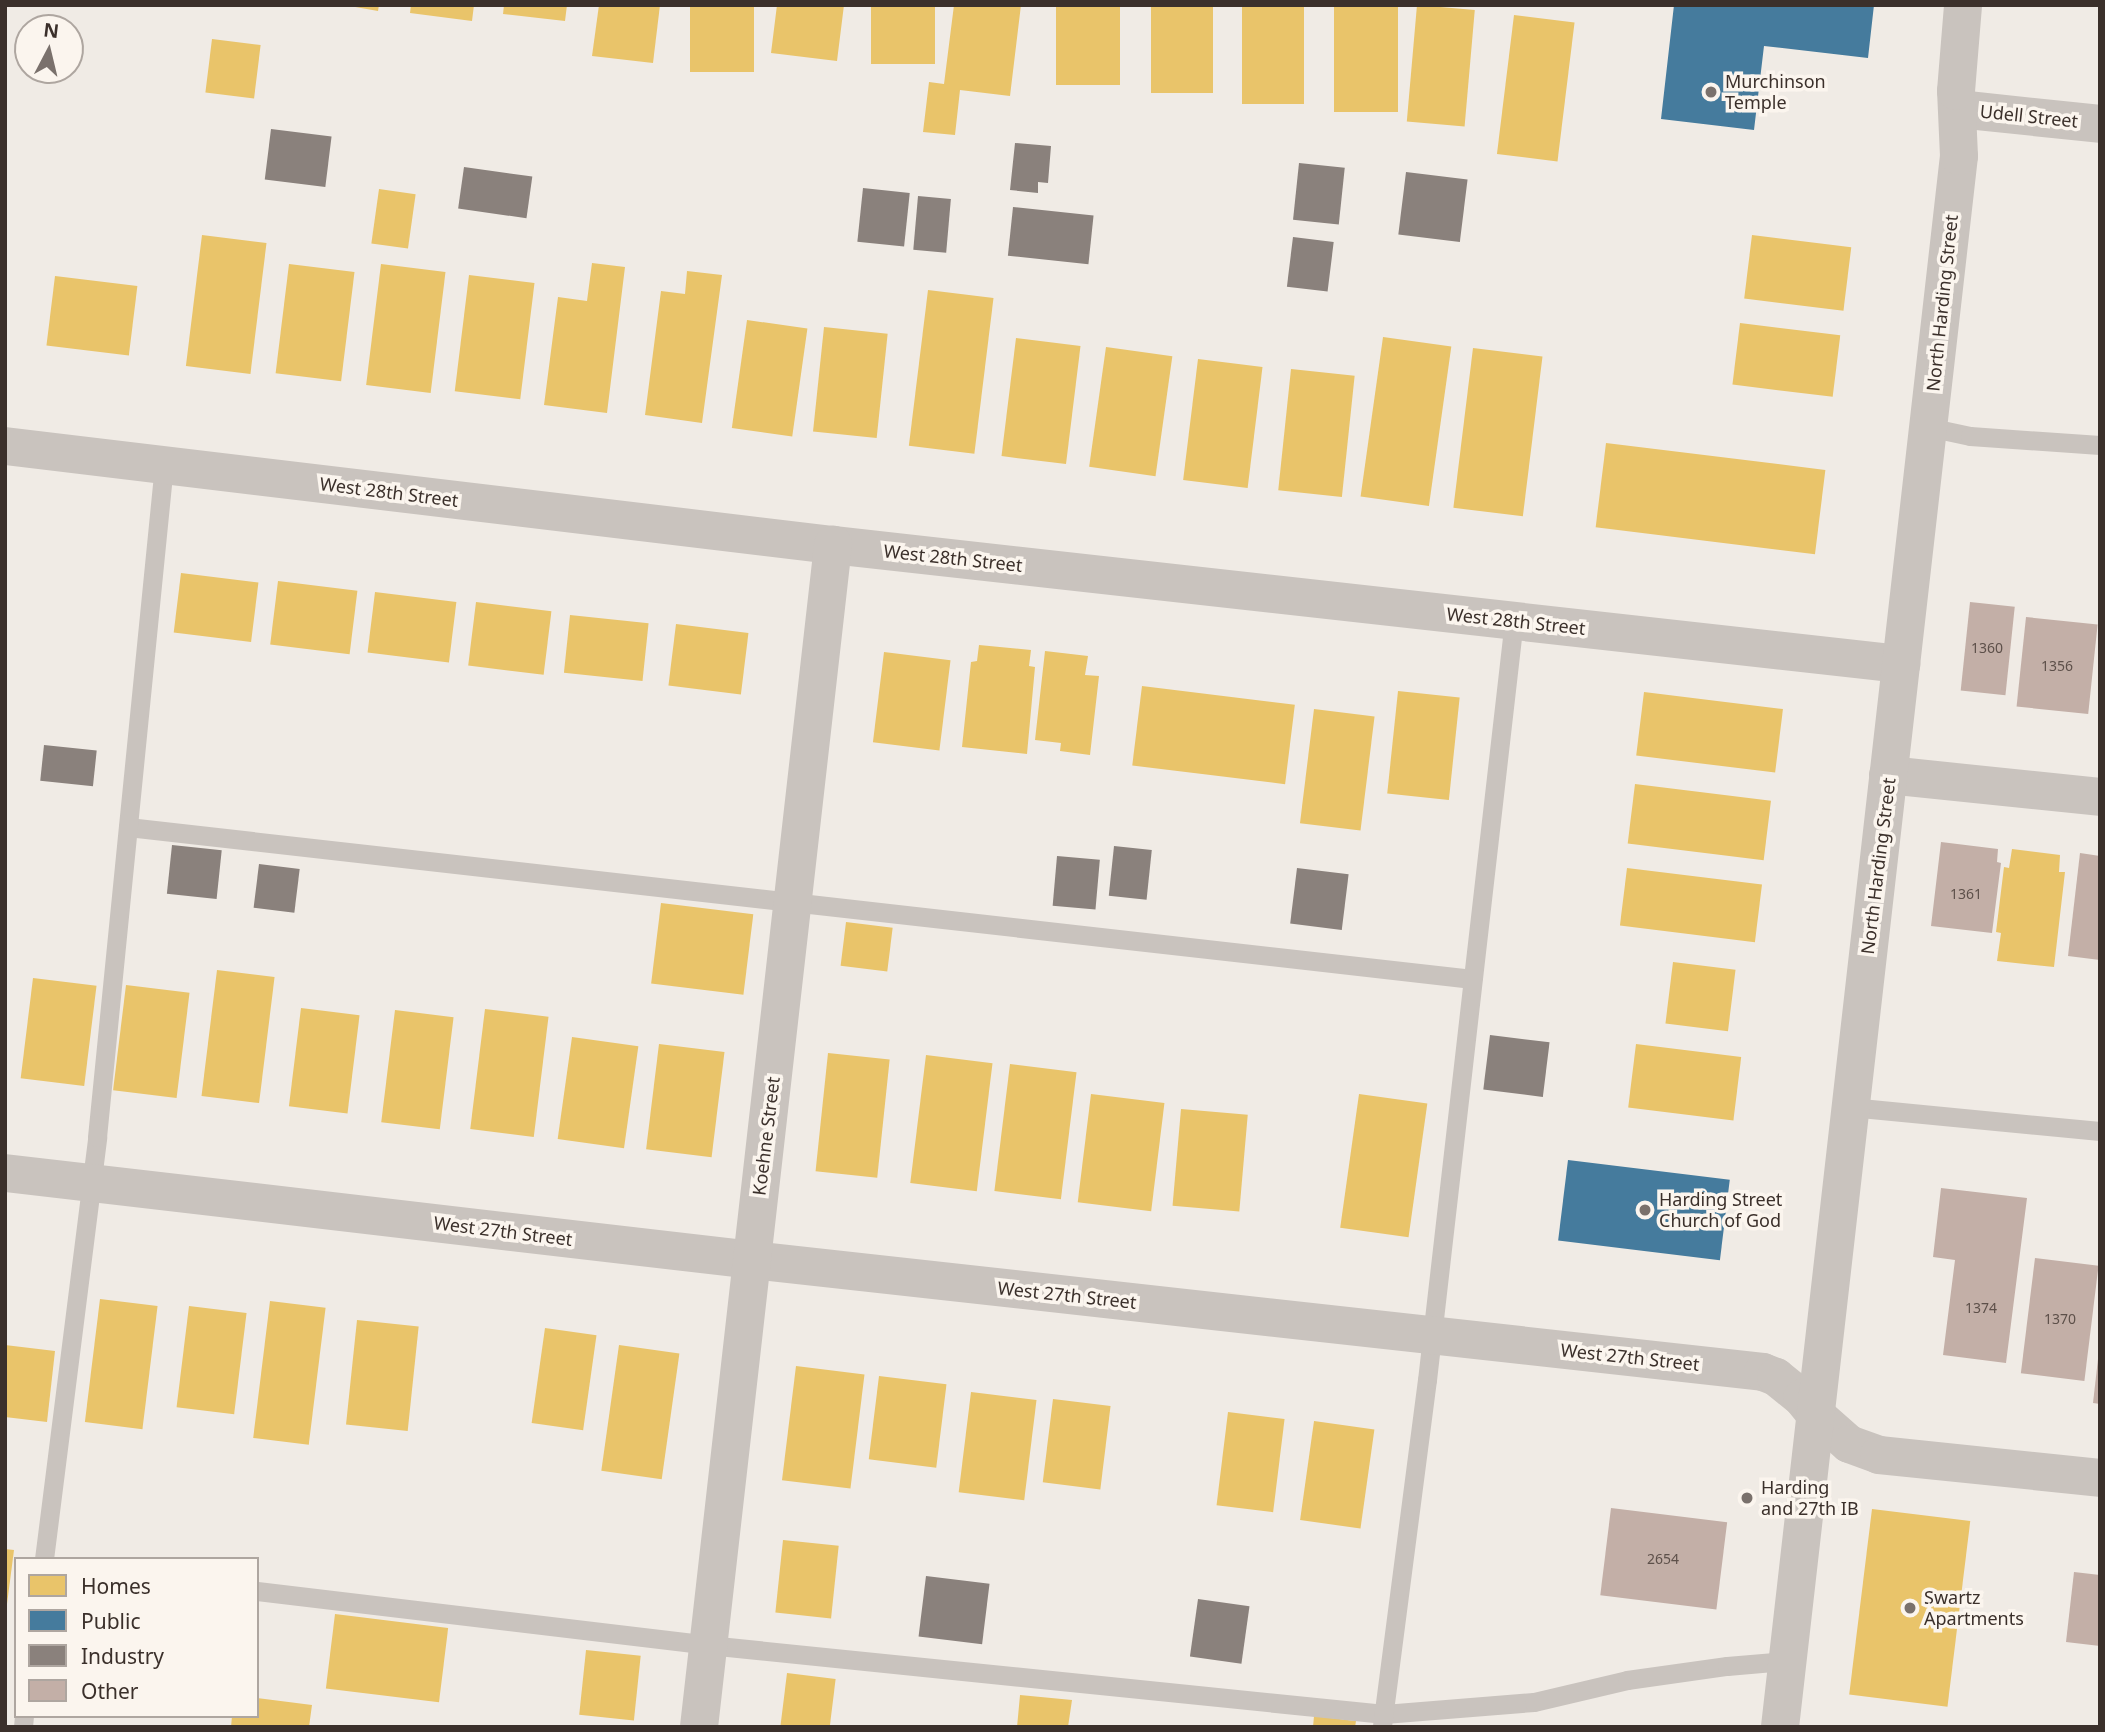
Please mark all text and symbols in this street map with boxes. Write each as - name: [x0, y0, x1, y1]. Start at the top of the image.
- north arrow: [14, 14, 84, 84]
- text: N: [42, 16, 61, 44]
- place label: Murchinson Temple: [1725, 71, 1826, 114]
- marker: Murchinson Temple: [1703, 84, 1719, 100]
- street label: Udell Street: [1979, 100, 2079, 132]
- street label: North Harding Street: [1922, 214, 1962, 392]
- street label: West 28th Street: [318, 473, 460, 511]
- street label: West 28th Street: [883, 540, 1023, 576]
- street label: West 28th Street: [1446, 603, 1586, 639]
- house number: 1360: [1971, 640, 2003, 656]
- house number: 1356: [2041, 658, 2073, 674]
- street label: North Harding Street: [1856, 777, 1900, 955]
- house number: 1361: [1950, 886, 1982, 902]
- street label: Koehne Street: [748, 1075, 784, 1197]
- place label: Harding Street Church of God: [1659, 1189, 1782, 1232]
- marker: Harding Street Church of God: [1637, 1202, 1653, 1218]
- street label: West 27th Street: [432, 1212, 574, 1250]
- street label: West 27th Street: [997, 1277, 1137, 1313]
- house number: 1374: [1965, 1300, 1997, 1316]
- house number: 1370: [2044, 1311, 2076, 1327]
- street label: West 27th Street: [1560, 1339, 1700, 1375]
- place label: Harding and 27th IB: [1761, 1477, 1859, 1520]
- marker: Harding and 27th IB: [1739, 1490, 1755, 1506]
- house number: 2654: [1647, 1551, 1679, 1567]
- legend: [14, 1557, 259, 1718]
- text: Homes: [81, 1572, 151, 1600]
- place label: Swartz Apartments: [1924, 1587, 2024, 1630]
- marker: Swartz Apartments: [1902, 1600, 1918, 1616]
- text: Public: [81, 1607, 141, 1635]
- text: Industry: [81, 1642, 164, 1670]
- text: Other: [81, 1677, 138, 1705]

